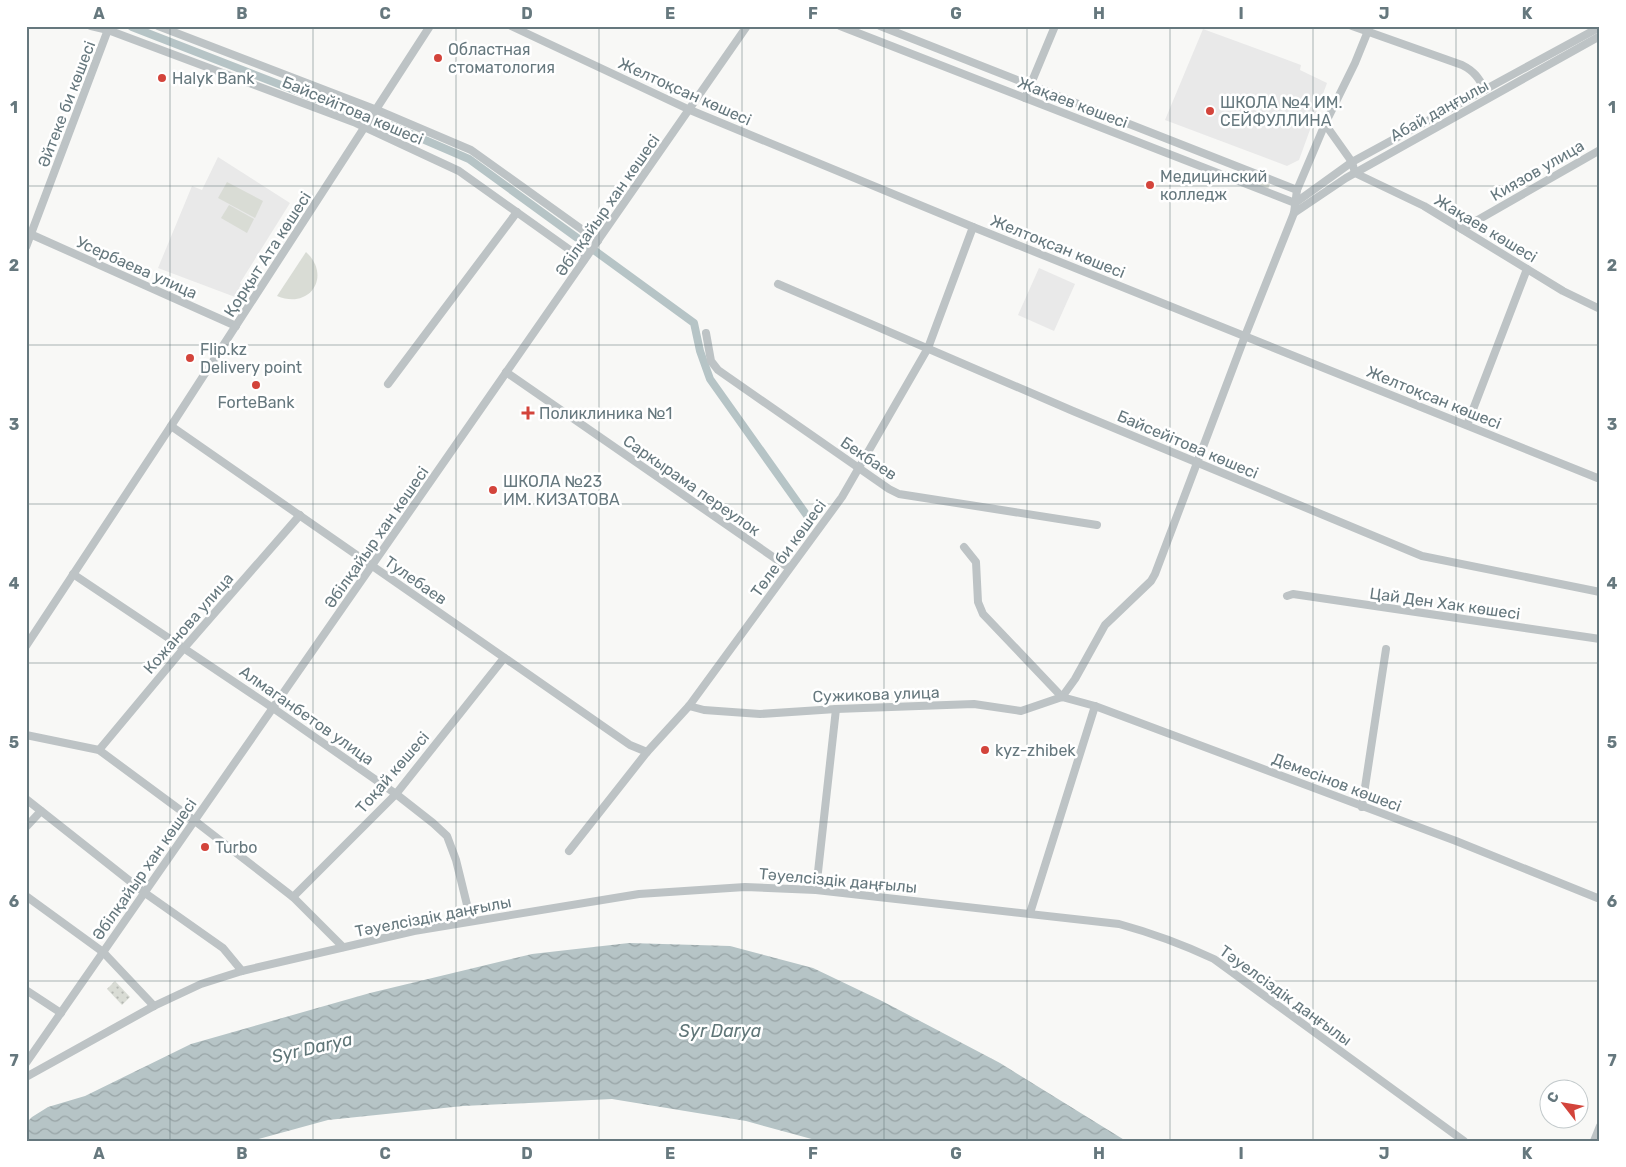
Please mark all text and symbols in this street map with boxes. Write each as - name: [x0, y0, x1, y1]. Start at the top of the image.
- text: A: [93, 4, 105, 23]
- text: B: [236, 4, 248, 23]
- text: C: [379, 4, 391, 23]
- text: D: [521, 4, 533, 23]
- text: E: [665, 4, 675, 23]
- text: F: [808, 4, 818, 23]
- text: G: [950, 4, 962, 23]
- text: H: [1093, 4, 1105, 23]
- text: I: [1238, 4, 1244, 23]
- text: J: [1379, 4, 1389, 23]
- text: K: [1522, 4, 1533, 23]
- street label: Әйтеке би көшесі: [34, 38, 99, 170]
- place label: Областная стоматология: [448, 40, 555, 77]
- marker: Областная стоматология: [432, 52, 444, 64]
- street label: Желтоқсан көшесі: [615, 54, 754, 129]
- place label: Halyk Bank: [172, 69, 255, 88]
- marker: Halyk Bank: [156, 72, 168, 84]
- street label: Байсейітова көшесі: [279, 72, 426, 149]
- street label: Жақаев көшесі: [1015, 73, 1131, 132]
- street label: Абай даңғылы: [1387, 76, 1492, 145]
- place label: ШКОЛА №4 ИМ. СЕЙФУЛЛИНА: [1220, 93, 1342, 130]
- text: 1: [10, 98, 18, 117]
- text: 1: [1608, 98, 1616, 117]
- marker: ШКОЛА №4 ИМ. СЕЙФУЛЛИНА: [1204, 105, 1216, 117]
- street label: Әбілқайыр хан көшесі: [551, 131, 664, 280]
- street label: Киязов улица: [1487, 136, 1587, 205]
- place label: Медицинский колледж: [1160, 167, 1267, 204]
- marker: Медицинский колледж: [1144, 179, 1156, 191]
- street label: Қорқыт Ата көшесі: [220, 188, 315, 320]
- street label: Жақаев көшесі: [1431, 190, 1541, 267]
- street label: Желтоқсан көшесі: [988, 211, 1128, 282]
- street label: Усербаева улица: [73, 232, 200, 303]
- text: 2: [9, 256, 19, 275]
- text: 2: [1607, 256, 1617, 275]
- place label: Flip.kz Delivery point: [200, 340, 302, 377]
- marker: Flip.kz Delivery point: [184, 352, 196, 364]
- street label: Желтоқсан көшесі: [1364, 362, 1504, 433]
- marker: ForteBank: [250, 379, 262, 391]
- place label: ForteBank: [217, 393, 295, 412]
- place label: Поликлиника №1: [539, 404, 672, 423]
- marker: Поликлиника №1: [521, 406, 535, 420]
- street label: Байсейітова көшесі: [1114, 406, 1261, 483]
- text: 3: [9, 415, 19, 434]
- text: 3: [1607, 415, 1617, 434]
- street label: Саркырама переулок: [620, 431, 764, 540]
- street label: Бекбаев: [837, 433, 901, 484]
- street label: Әбілқайыр хан көшесі: [320, 463, 433, 612]
- place label: ШКОЛА №23 ИМ. КИЗАТОВА: [503, 472, 620, 509]
- marker: ШКОЛА №23 ИМ. КИЗАТОВА: [487, 484, 499, 496]
- street label: Төле би көшесі: [747, 496, 830, 601]
- street label: Тулебаев: [381, 552, 451, 609]
- street label: Кожанова улица: [139, 569, 237, 678]
- text: 4: [9, 574, 20, 593]
- text: 4: [1607, 574, 1618, 593]
- street label: Цай Ден Хак көшесі: [1369, 584, 1521, 623]
- street label: Алмаганбетов улица: [236, 662, 378, 769]
- street label: Сужикова улица: [812, 683, 940, 706]
- street label: Тоқай көшесі: [352, 728, 433, 817]
- text: 5: [9, 733, 19, 752]
- text: 5: [1607, 733, 1617, 752]
- place label: kyz-zhibek: [995, 741, 1076, 760]
- marker: kyz-zhibek: [979, 744, 991, 756]
- street label: Демесінов көшесі: [1270, 749, 1404, 816]
- street label: Әбілқайыр хан көшесі: [88, 795, 201, 944]
- place label: Turbo: [215, 838, 257, 857]
- marker: Turbo: [199, 841, 211, 853]
- street label: Тәуелсіздік даңғылы: [758, 864, 918, 897]
- text: 6: [9, 892, 19, 911]
- street label: Тәуелсіздік даңғылы: [353, 892, 513, 941]
- text: 6: [1607, 892, 1617, 911]
- street label: Тәуелсіздік даңғылы: [1216, 941, 1356, 1050]
- water label: Syr Darya: [679, 1020, 762, 1042]
- water label: Syr Darya: [269, 1028, 355, 1068]
- text: 7: [9, 1051, 19, 1070]
- text: 7: [1607, 1051, 1617, 1070]
- north arrow: [1538, 1080, 1588, 1130]
- text: С: [1543, 1089, 1563, 1106]
- text: A: [93, 1144, 105, 1163]
- text: B: [236, 1144, 248, 1163]
- text: C: [379, 1144, 391, 1163]
- text: D: [521, 1144, 533, 1163]
- text: E: [665, 1144, 675, 1163]
- text: F: [808, 1144, 818, 1163]
- text: G: [950, 1144, 962, 1163]
- text: H: [1093, 1144, 1105, 1163]
- text: I: [1238, 1144, 1244, 1163]
- text: J: [1379, 1144, 1389, 1163]
- text: K: [1522, 1144, 1533, 1163]

